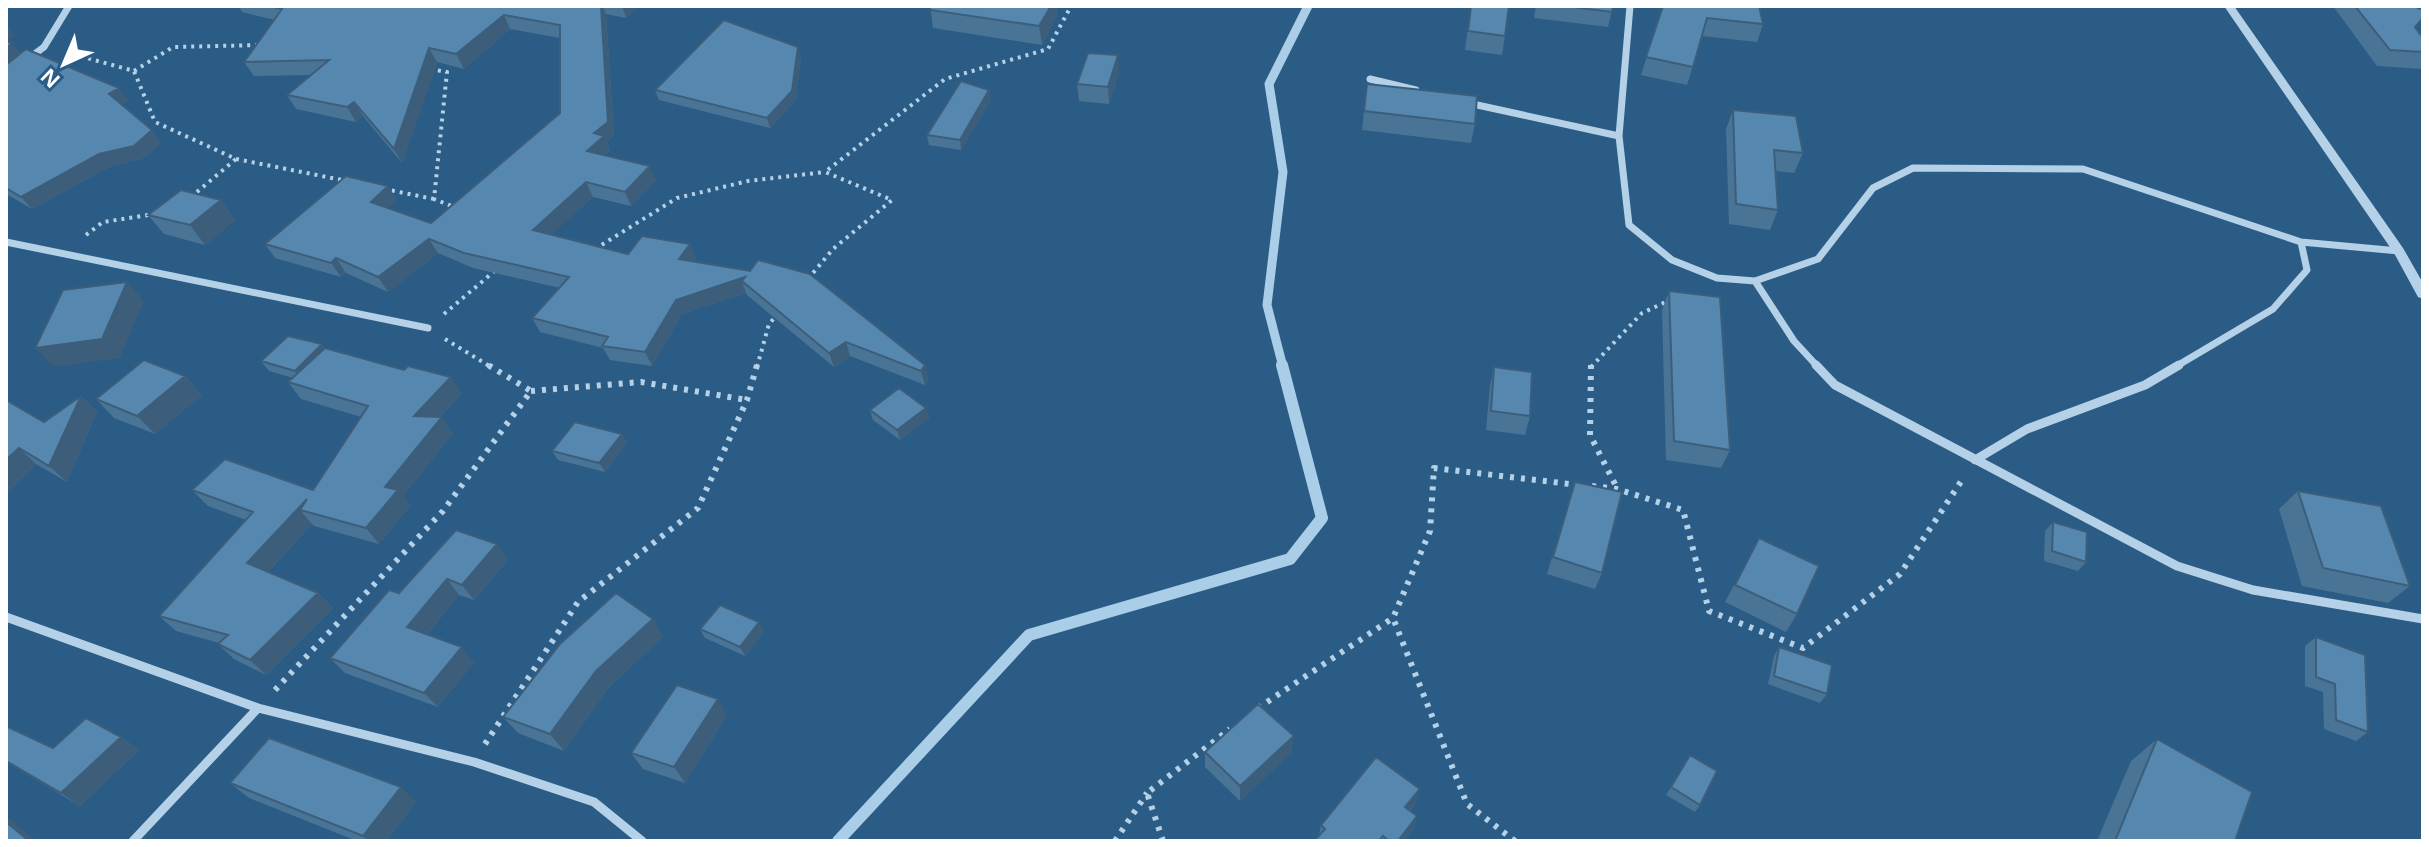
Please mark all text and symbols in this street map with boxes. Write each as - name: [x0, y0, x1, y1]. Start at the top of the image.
- north arrow: [24, 24, 104, 104]
- text: N: [36, 64, 65, 93]

